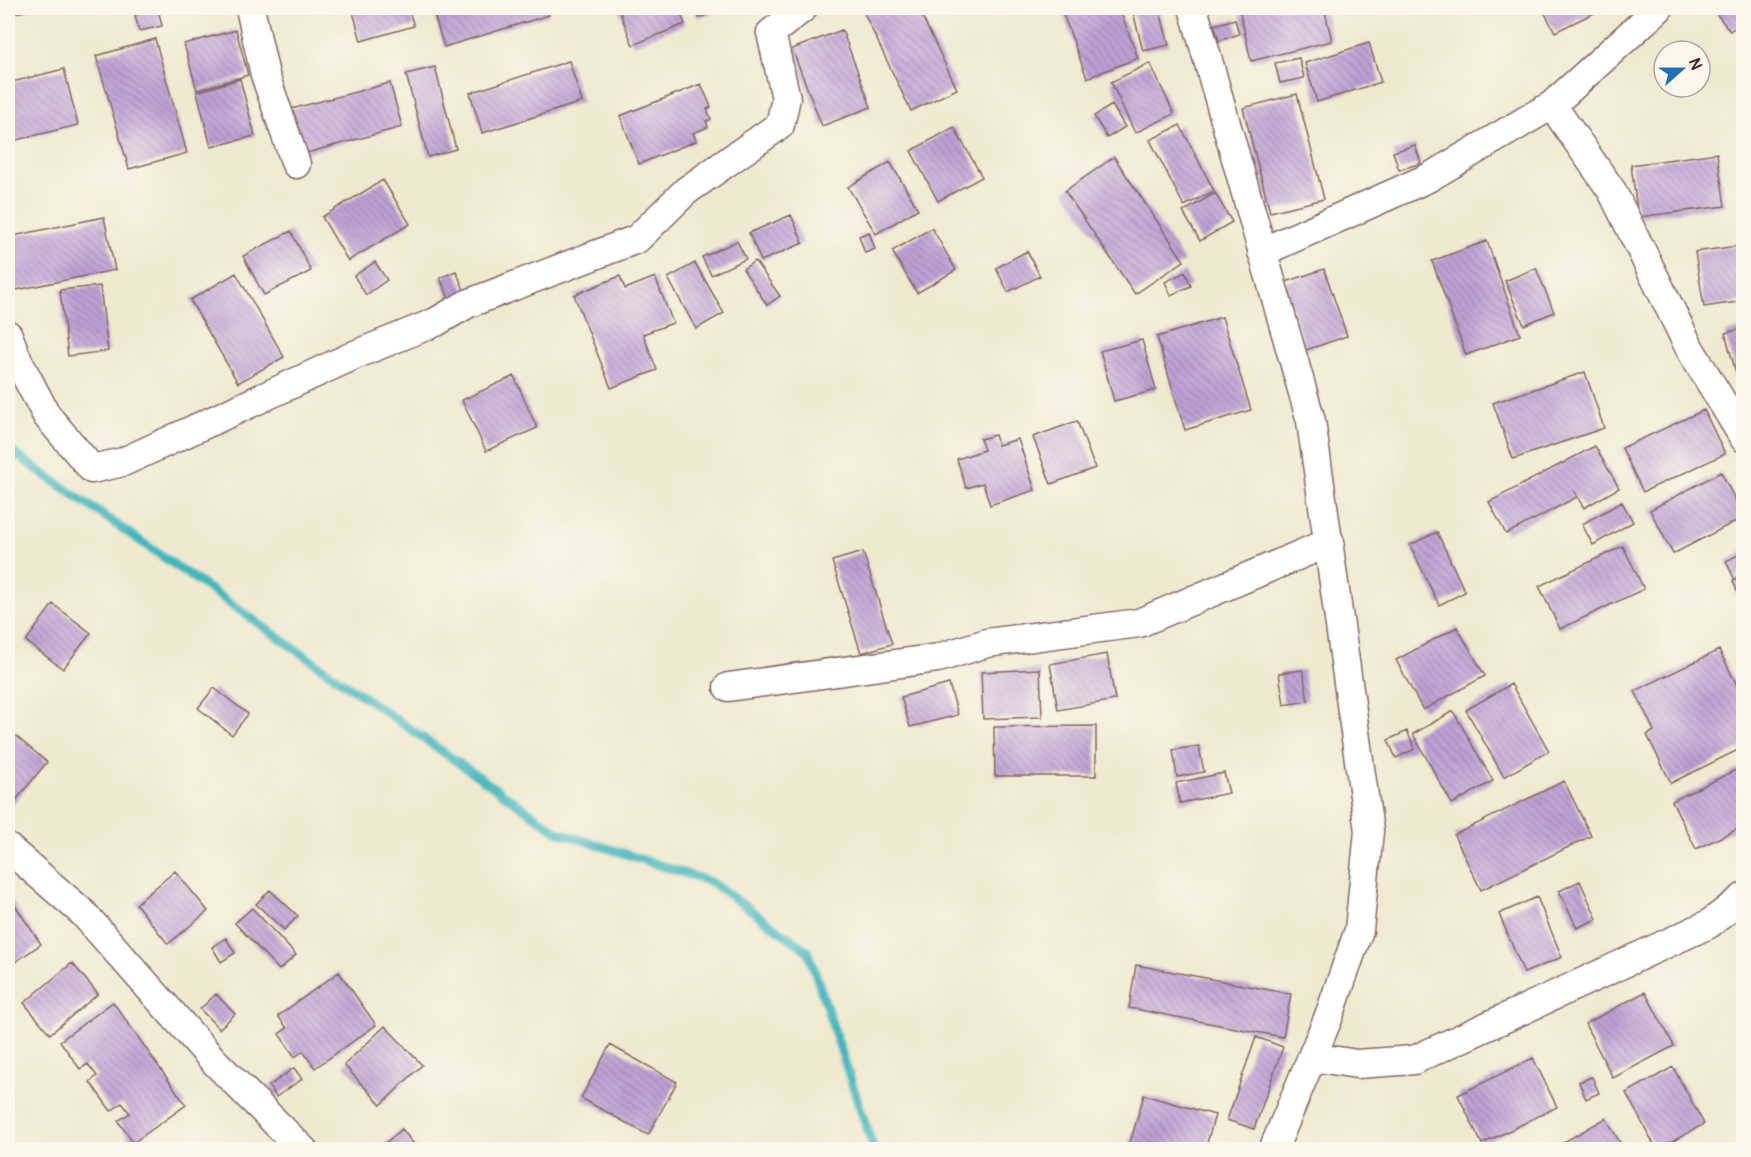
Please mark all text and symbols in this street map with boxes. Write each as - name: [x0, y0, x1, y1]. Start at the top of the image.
- north arrow: [1652, 39, 1712, 99]
- text: N: [1684, 55, 1706, 73]

